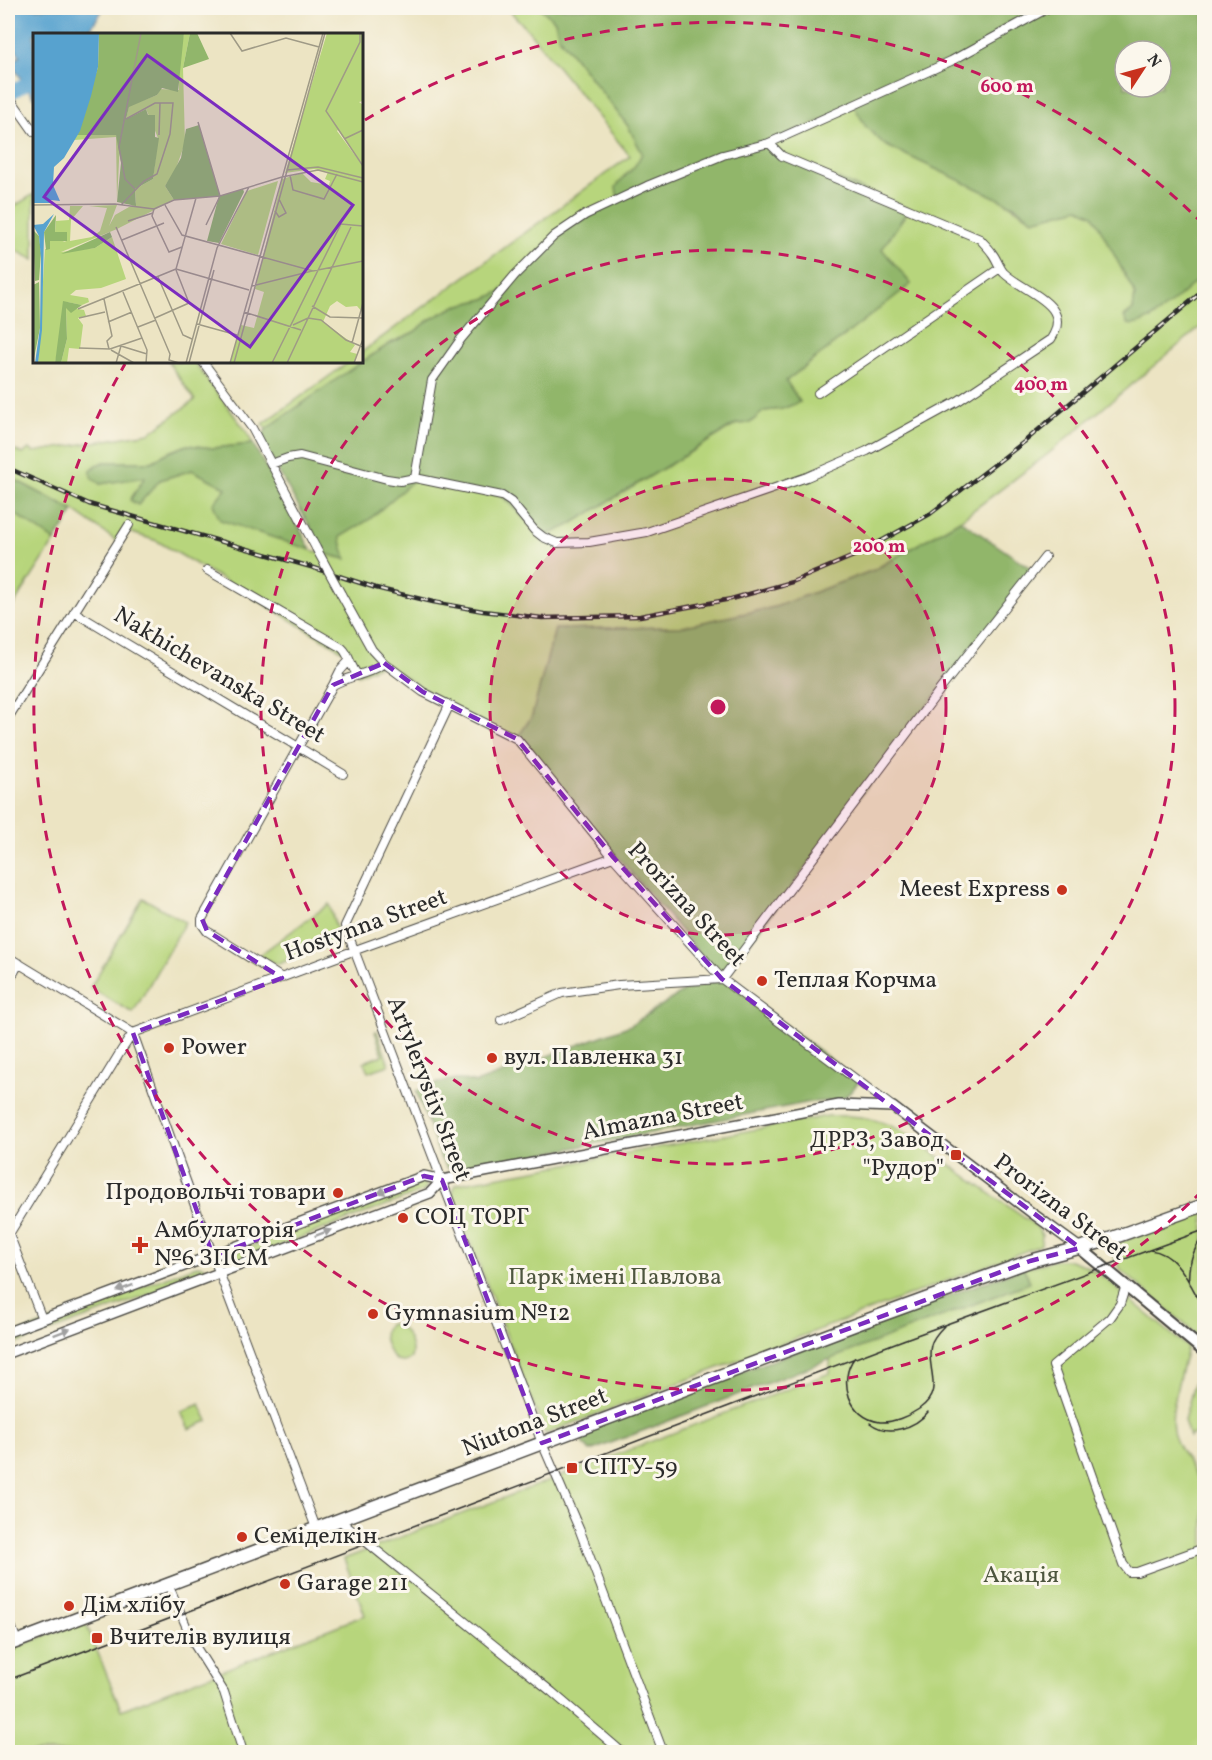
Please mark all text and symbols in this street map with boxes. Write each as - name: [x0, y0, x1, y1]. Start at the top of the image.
- inset map: [33, 33, 363, 363]
- north arrow: [1113, 39, 1173, 99]
- text: N: [1141, 50, 1166, 73]
- text: 600 m: [980, 75, 1034, 100]
- text: 400 m: [1014, 373, 1068, 398]
- text: 200 m: [853, 535, 905, 560]
- street label: Nakhichevanska Street: [107, 599, 331, 753]
- centre of rings: [708, 697, 728, 717]
- street label: Prorizna Street: [619, 835, 753, 975]
- place label: Meest Express: [899, 873, 1050, 907]
- street label: Hostynna Street: [280, 881, 452, 971]
- marker: Meest Express: [1055, 883, 1069, 897]
- place label: Теплая Корчма: [774, 964, 937, 998]
- marker: Теплая Корчма: [755, 974, 769, 988]
- street label: Artylerystiv Street: [377, 992, 479, 1186]
- place label: Power: [181, 1031, 247, 1065]
- marker: Power: [162, 1041, 176, 1055]
- place label: вул. Павленка 31: [504, 1041, 683, 1075]
- marker: вул. Павленка 31: [485, 1051, 499, 1065]
- street label: Almazna Street: [580, 1086, 746, 1150]
- place label: ДРРЗ, Завод "Рудор": [810, 1124, 944, 1186]
- street label: Prorizna Street: [986, 1146, 1134, 1270]
- marker: ДРРЗ, Завод "Рудор": [949, 1148, 963, 1162]
- place label: Продовольчі товари: [105, 1176, 326, 1210]
- marker: Продовольчі товари: [331, 1186, 345, 1200]
- one-way arrow: [377, 1186, 395, 1196]
- place label: СОЦ ТОРГ: [415, 1201, 530, 1235]
- marker: СОЦ ТОРГ: [396, 1211, 410, 1225]
- place label: Амбулаторія №6 ЗПСМ: [154, 1214, 294, 1276]
- one-way arrow: [314, 1228, 332, 1238]
- marker: Амбулаторія №6 ЗПСМ: [131, 1236, 149, 1254]
- park label: Парк імені Павлова: [508, 1261, 722, 1295]
- one-way arrow: [116, 1284, 134, 1294]
- place label: Gymnasium №12: [385, 1297, 570, 1331]
- marker: Gymnasium №12: [366, 1307, 380, 1321]
- one-way arrow: [53, 1327, 71, 1336]
- street label: Niutona Street: [457, 1380, 613, 1466]
- place label: СПТУ-59: [584, 1451, 677, 1485]
- marker: СПТУ-59: [565, 1461, 579, 1475]
- place label: Семіделкін: [254, 1520, 377, 1554]
- marker: Семіделкін: [235, 1530, 249, 1544]
- park label: Акація: [983, 1559, 1059, 1593]
- place label: Garage 211: [297, 1567, 408, 1601]
- marker: Garage 211: [278, 1577, 292, 1591]
- place label: Дім хлібу: [81, 1589, 185, 1623]
- marker: Дім хлібу: [62, 1599, 76, 1613]
- place label: Вчителів вулиця: [109, 1621, 291, 1655]
- marker: Вчителів вулиця: [90, 1631, 104, 1645]

